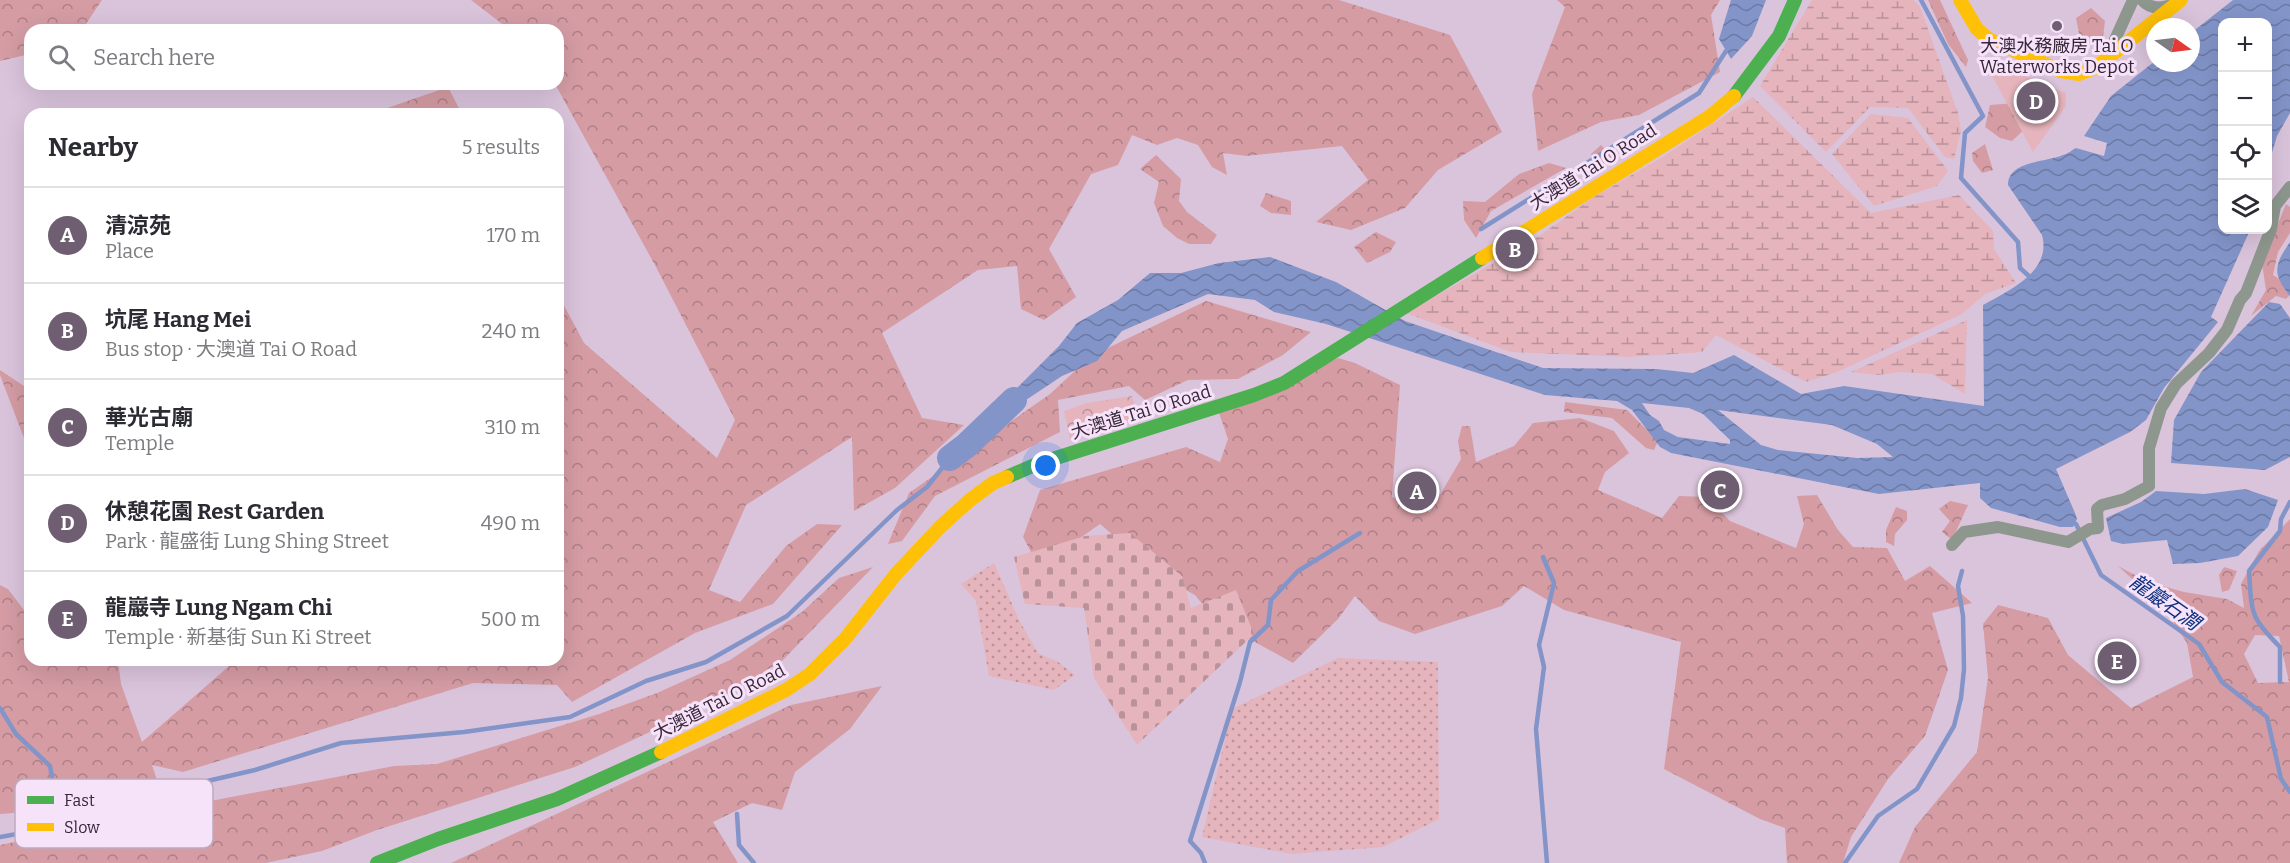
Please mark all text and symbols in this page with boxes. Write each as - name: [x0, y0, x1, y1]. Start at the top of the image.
- north arrow: [2146, 18, 2200, 72]
- map controls: [2218, 18, 2272, 234]
- button: +: [2218, 18, 2272, 72]
- marker: 大澳水務廠房 Tai O Waterworks Depot: [2050, 19, 2064, 33]
- search box: [24, 24, 564, 90]
- place label: 大澳水務廠房 Tai O Waterworks Depot: [1979, 35, 2135, 78]
- icon: search: [45, 41, 78, 74]
- text: Search here: [93, 44, 215, 71]
- button: −: [2218, 72, 2272, 126]
- pin: D: [2016, 78, 2056, 124]
- street label: 大澳道 Tai O Road: [1526, 119, 1661, 215]
- button: locate: [2218, 126, 2272, 180]
- text: Nearby: [48, 132, 138, 163]
- text: 5 results: [462, 135, 540, 159]
- button: layers: [2218, 180, 2272, 234]
- text: 清涼苑: [105, 212, 171, 239]
- text: A: [60, 223, 75, 247]
- text: 170 m: [487, 223, 540, 247]
- pin: B: [1496, 226, 1534, 272]
- text: Place: [105, 239, 154, 263]
- text: 坑尾 Hang Mei: [105, 306, 251, 333]
- text: B: [61, 319, 74, 343]
- text: 240 m: [482, 319, 540, 343]
- text: Bus stop · 大澳道 Tai O Road: [105, 337, 357, 361]
- street label: 大澳道 Tai O Road: [1068, 380, 1214, 444]
- text: 華光古廟: [105, 404, 193, 431]
- text: C: [61, 415, 74, 439]
- text: 310 m: [485, 415, 540, 439]
- text: Temple: [105, 431, 174, 455]
- your location: [1031, 451, 1060, 480]
- pin: A: [1398, 468, 1436, 514]
- pin: C: [1700, 468, 1740, 512]
- text: 休憩花園 Rest Garden: [105, 498, 324, 525]
- text: D: [60, 511, 75, 535]
- text: 490 m: [481, 511, 540, 535]
- text: Park · 龍盛街 Lung Shing Street: [105, 529, 389, 553]
- water label: 龍巖石澗: [2125, 569, 2207, 636]
- text: 龍巖寺 Lung Ngam Chi: [105, 594, 332, 621]
- text: E: [61, 607, 74, 631]
- text: 500 m: [481, 607, 540, 631]
- text: Temple · 新基街 Sun Ki Street: [105, 625, 372, 649]
- pin: E: [2098, 638, 2136, 684]
- street label: 大澳道 Tai O Road: [649, 659, 789, 745]
- legend: [15, 779, 213, 848]
- text: Fast: [64, 791, 95, 810]
- text: Slow: [64, 818, 100, 837]

